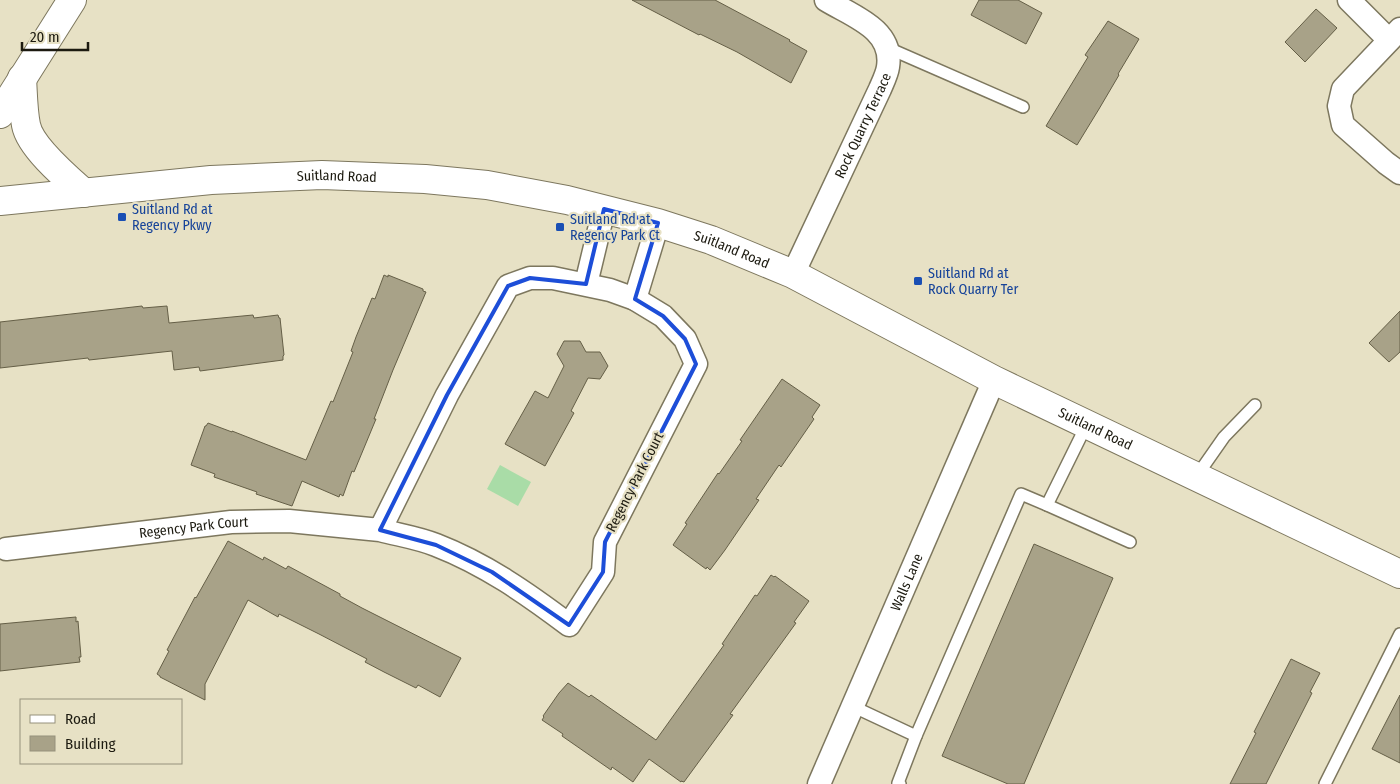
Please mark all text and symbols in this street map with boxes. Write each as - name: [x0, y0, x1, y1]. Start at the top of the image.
- scale bar: [22, 20, 89, 52]
- text: 20 m: [30, 28, 60, 46]
- street label: Rock Quarry Terrace: [831, 70, 894, 181]
- street label: Suitland Road: [296, 166, 377, 186]
- place label: Suitland Rd at Regency Pkwy: [132, 201, 213, 234]
- marker: Suitland Rd at Regency Pkwy: [116, 211, 128, 223]
- place label: Suitland Rd at Regency Park Ct: [570, 211, 660, 244]
- marker: Suitland Rd at Regency Park Ct: [554, 221, 566, 233]
- street label: Suitland Road: [692, 227, 772, 272]
- place label: Suitland Rd at Rock Quarry Ter: [928, 265, 1018, 298]
- marker: Suitland Rd at Rock Quarry Ter: [912, 275, 924, 287]
- street label: Suitland Road: [1056, 404, 1135, 453]
- street label: Regency Park Court: [603, 429, 668, 535]
- street label: Regency Park Court: [138, 513, 249, 541]
- street label: Walls Lane: [887, 551, 926, 613]
- legend: [20, 699, 182, 764]
- text: Road: [65, 710, 96, 728]
- text: Building: [65, 735, 116, 753]

